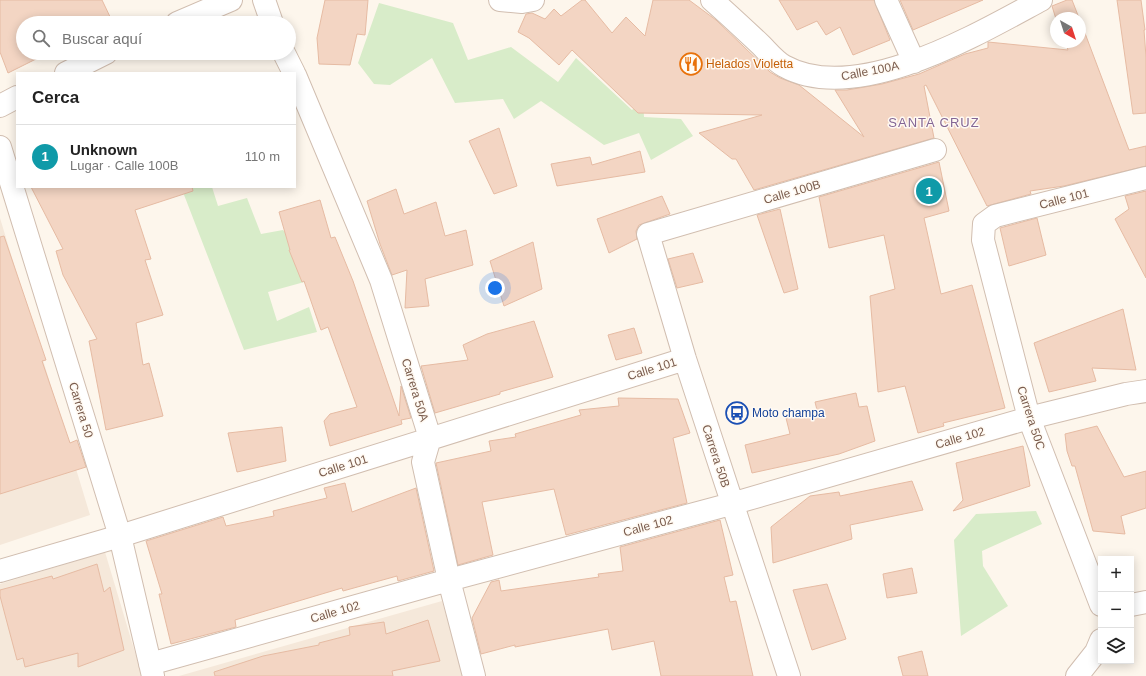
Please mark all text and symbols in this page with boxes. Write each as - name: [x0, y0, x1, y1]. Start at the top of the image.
- north arrow: [1050, 12, 1086, 48]
- search box: [16, 16, 296, 60]
- icon: search: [30, 27, 52, 49]
- text: Buscar aquí: [62, 30, 142, 47]
- restaurant icon: Helados Violetta: [678, 51, 704, 77]
- place label: Helados Violetta: [706, 57, 793, 71]
- street label: Calle 100A: [840, 59, 900, 83]
- text: Cerca: [32, 88, 79, 107]
- district label: SANTA CRUZ: [888, 115, 980, 130]
- text: Unknown: [70, 141, 138, 158]
- text: 1: [41, 149, 49, 164]
- text: 110 m: [245, 149, 280, 164]
- text: Lugar · Calle 100B: [70, 158, 178, 173]
- pin: 1: [916, 176, 942, 206]
- street label: Calle 100B: [762, 177, 822, 207]
- street label: Calle 101: [1038, 186, 1091, 212]
- your location: [485, 278, 505, 298]
- street label: Calle 101: [626, 355, 679, 383]
- street label: Carrera 50A: [399, 357, 431, 423]
- street label: Carrera 50: [66, 381, 96, 440]
- street label: Carrera 50C: [1014, 384, 1048, 452]
- bus stop icon: Moto champa: [724, 400, 750, 426]
- place label: Moto champa: [752, 406, 825, 420]
- street label: Carrera 50B: [699, 423, 733, 489]
- street label: Calle 102: [934, 424, 987, 452]
- street label: Calle 101: [317, 452, 370, 480]
- street label: Calle 102: [622, 513, 675, 539]
- map controls: [1098, 556, 1134, 664]
- button: +: [1098, 556, 1134, 592]
- button: −: [1098, 592, 1134, 628]
- street label: Calle 102: [309, 598, 362, 626]
- button: layers: [1098, 628, 1134, 664]

